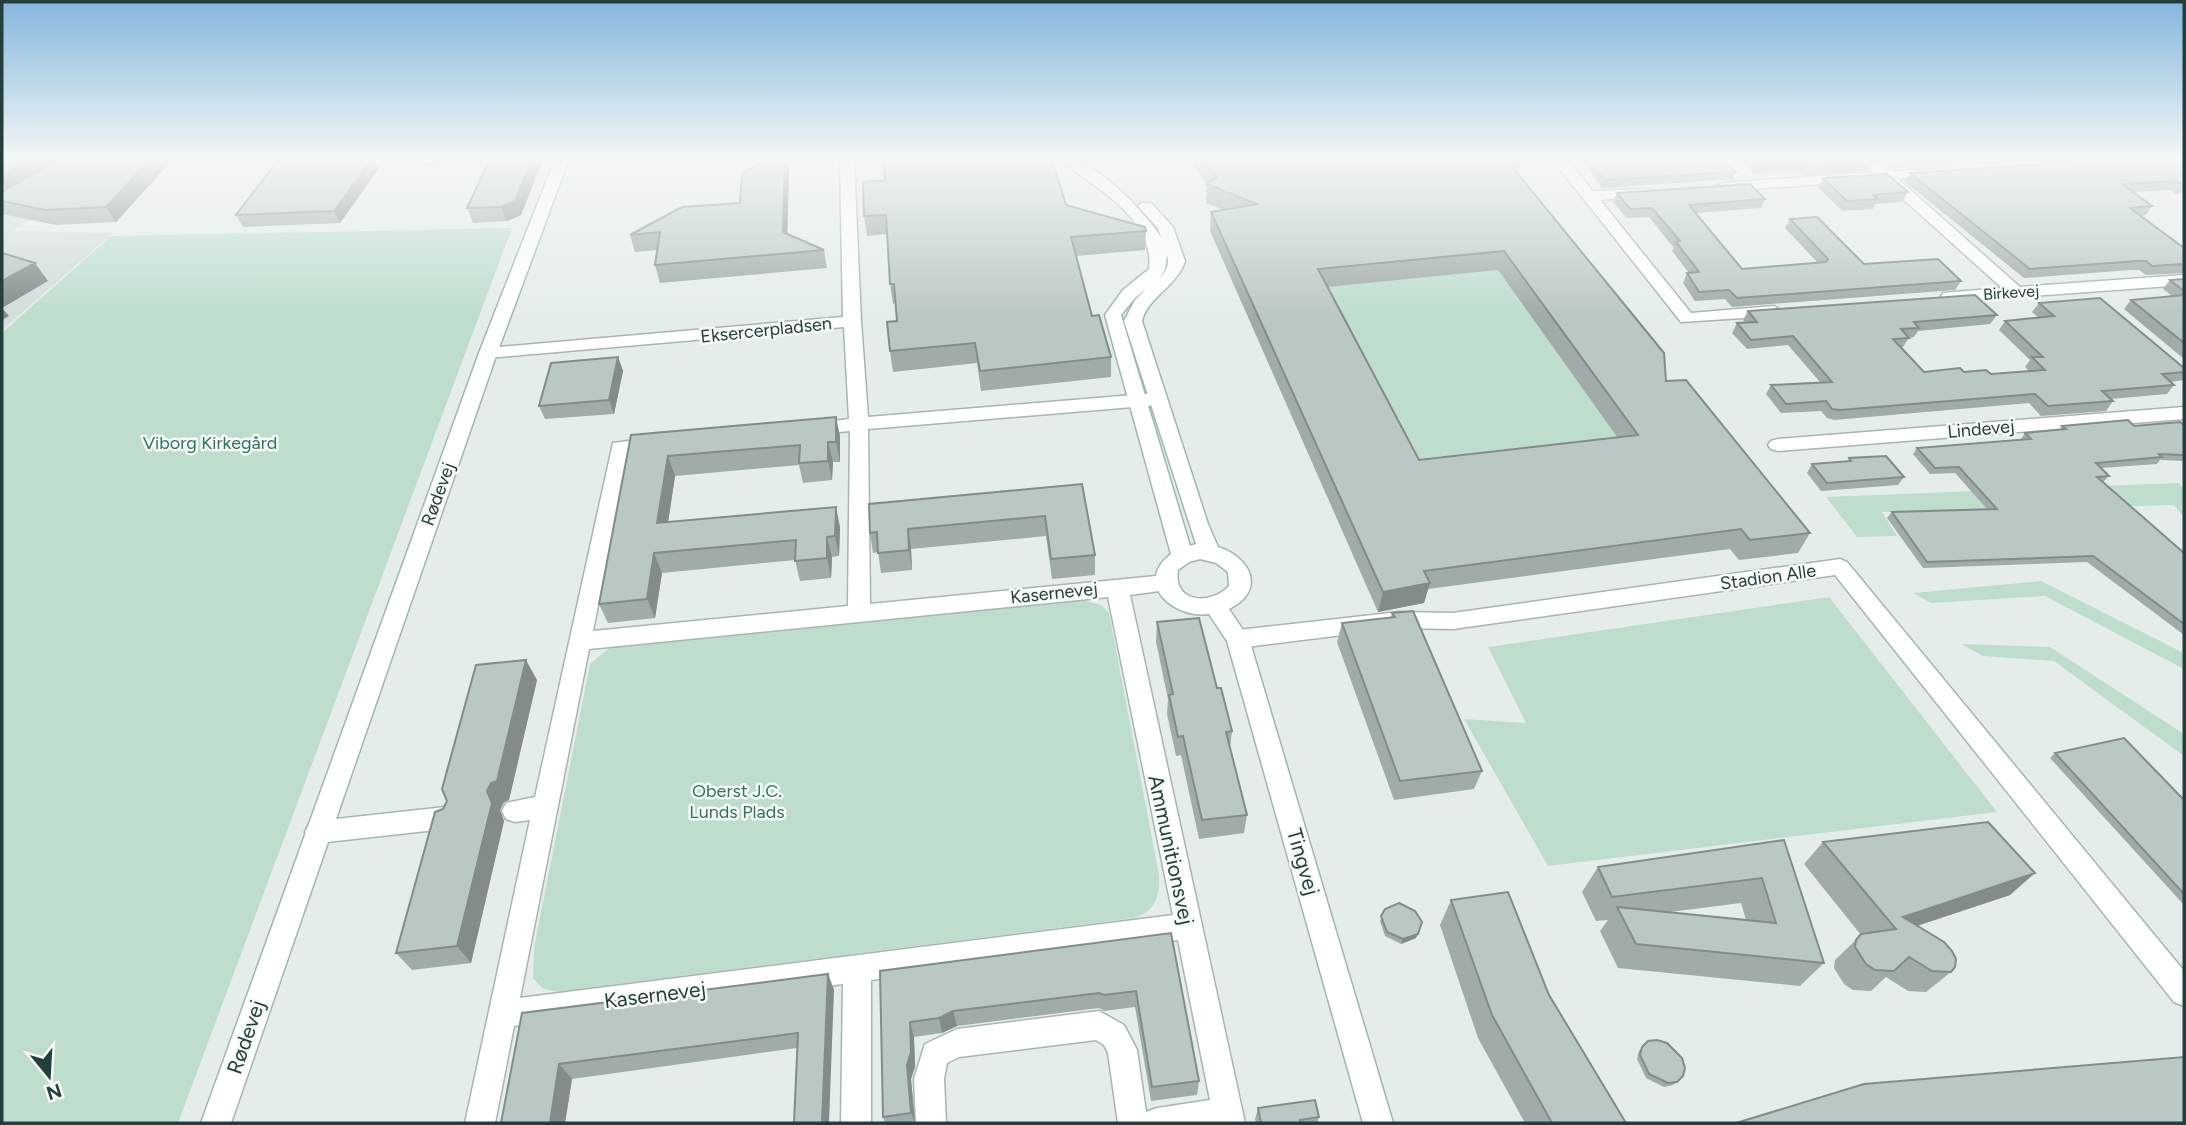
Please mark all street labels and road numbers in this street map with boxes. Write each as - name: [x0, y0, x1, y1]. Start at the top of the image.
- street label: Birkevej: [1982, 281, 2040, 304]
- street label: Eksercerpladsen: [699, 312, 833, 348]
- street label: Lindevej: [1946, 415, 2016, 443]
- street label: Rødevej: [416, 459, 460, 529]
- street label: Stadion Alle: [1719, 559, 1818, 595]
- street label: Kasernevej: [1009, 577, 1099, 609]
- street label: Ammunitionsvej: [1143, 773, 1200, 927]
- street label: Tingvej: [1282, 826, 1325, 898]
- street label: Kasernevej: [603, 976, 707, 1013]
- street label: Rødevej: [221, 997, 270, 1077]

